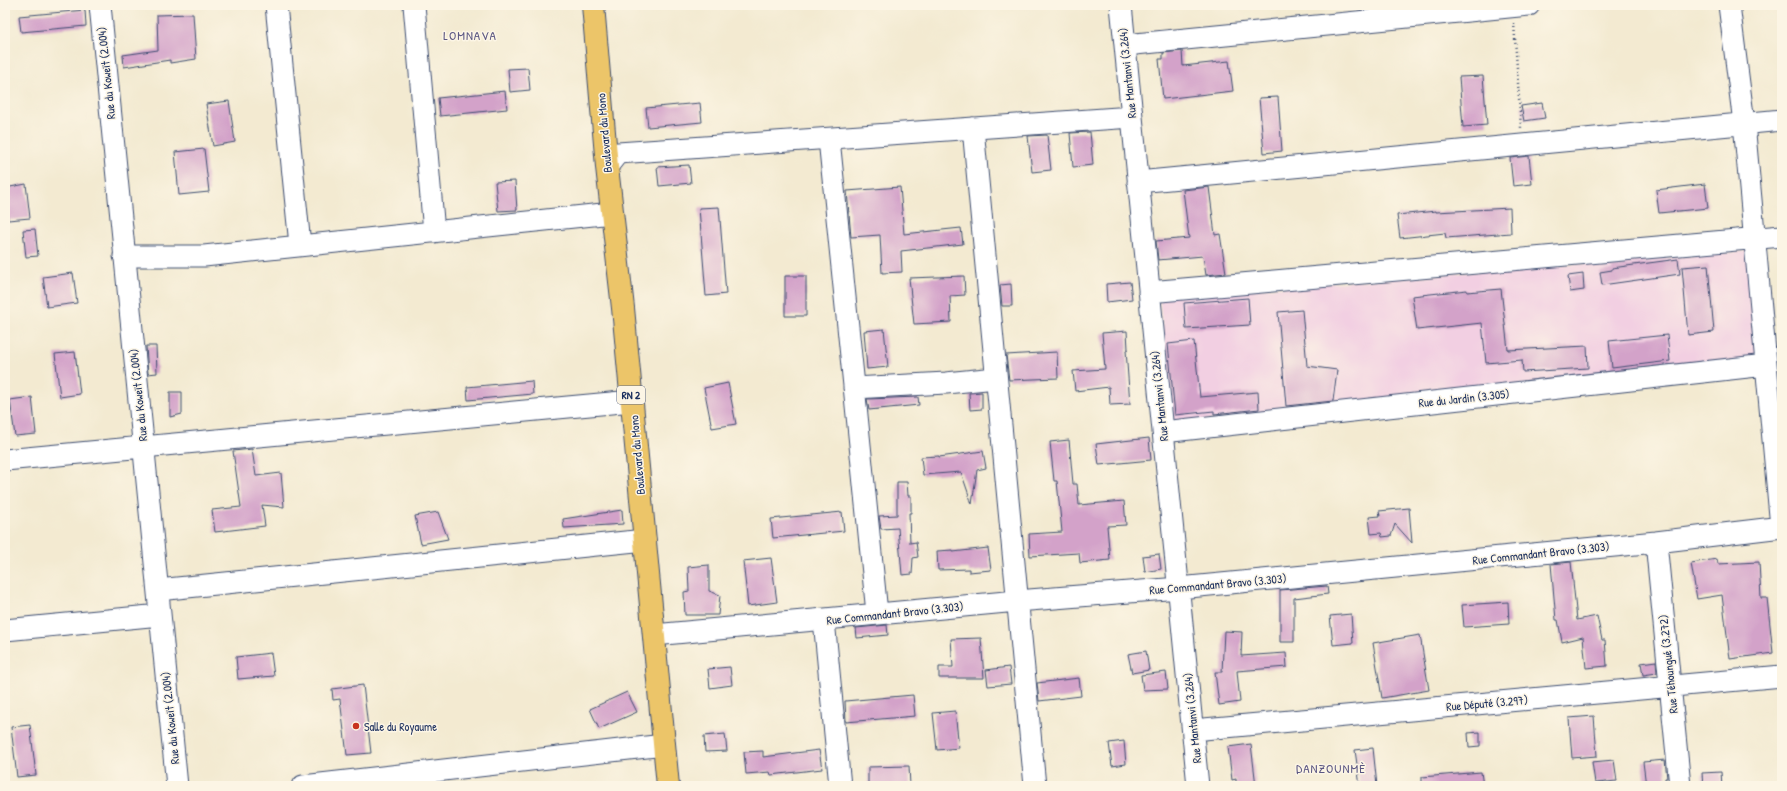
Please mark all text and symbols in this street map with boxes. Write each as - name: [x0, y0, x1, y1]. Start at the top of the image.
- street label: Rue du Koweït (2.004): [93, 26, 119, 120]
- district label: LOMNAVA: [443, 26, 497, 44]
- street label: Rue Mantanvi (3.264): [1114, 27, 1140, 119]
- street label: Boulevard du Mono: [592, 92, 616, 173]
- street label: Rue du Koweït (2.004): [125, 348, 151, 442]
- street label: Rue Mantanvi (3.264): [1146, 350, 1172, 442]
- street label: Rue du Jardin (3.305): [1418, 385, 1510, 411]
- road number: RN 2: [617, 386, 645, 404]
- street label: Boulevard du Mono: [625, 414, 649, 495]
- street label: Rue Commandant Bravo (3.303): [1472, 537, 1610, 569]
- street label: Rue Commandant Bravo (3.303): [1149, 570, 1287, 598]
- street label: Rue Commandant Bravo (3.303): [826, 597, 964, 629]
- street label: Rue Téhoungué (3.272): [1654, 614, 1682, 714]
- street label: Rue du Koweït (2.004): [157, 671, 183, 765]
- street label: Rue Mantanvi (3.264): [1179, 672, 1205, 764]
- street label: Rue Député (3.297): [1445, 691, 1529, 715]
- place label: Salle du Royaume: [364, 718, 437, 735]
- marker: Salle du Royaume: [351, 721, 361, 731]
- district label: DANZOUNMÈ: [1296, 759, 1366, 777]

